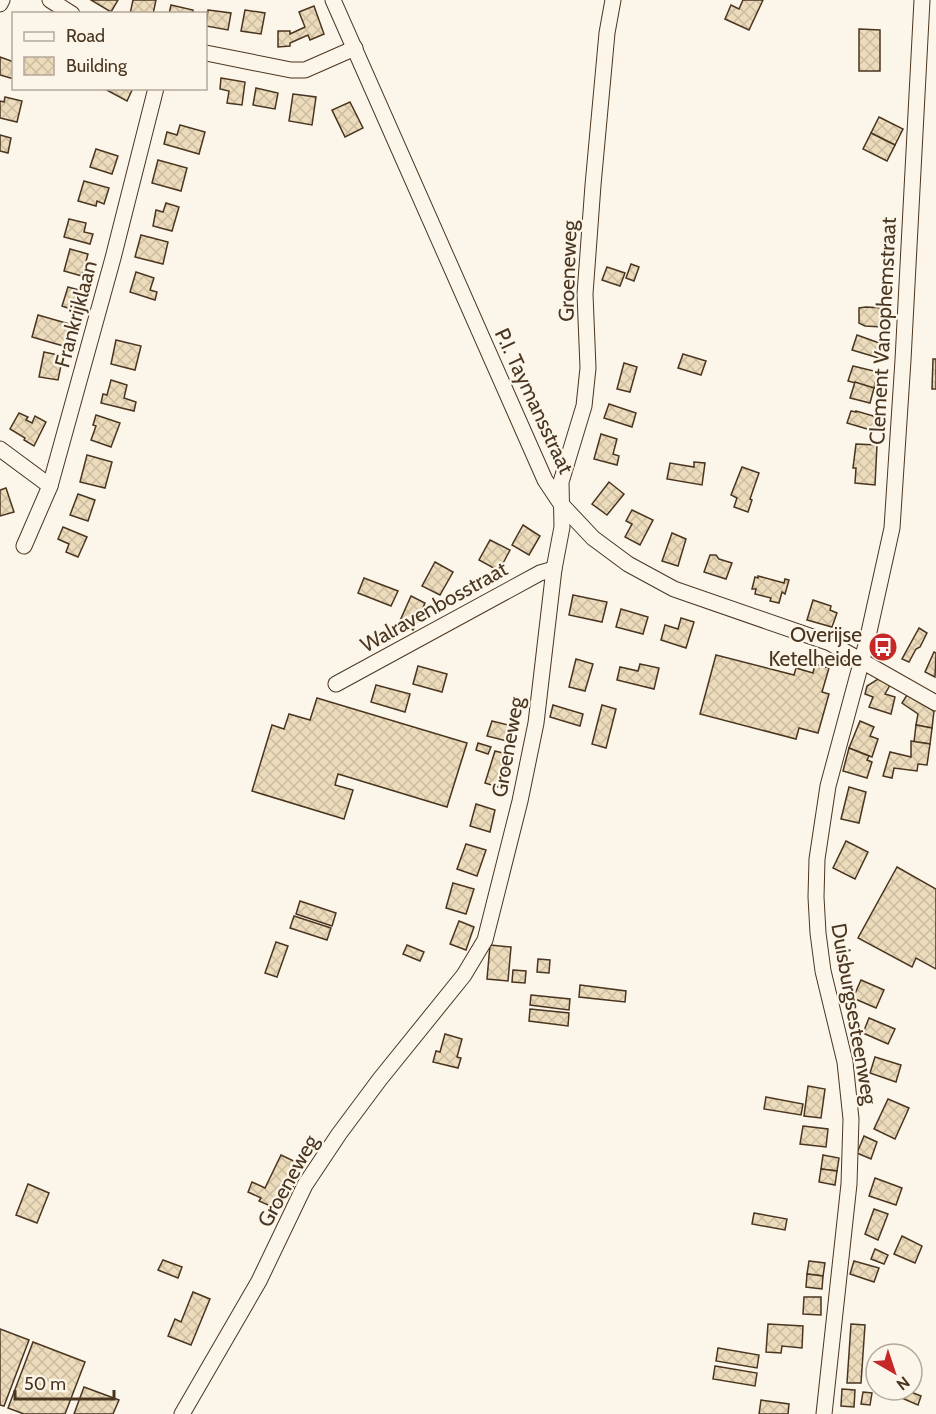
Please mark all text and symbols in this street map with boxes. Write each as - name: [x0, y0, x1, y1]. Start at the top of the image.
- legend: [12, 12, 207, 90]
- text: Road: [66, 25, 105, 47]
- text: Building: [66, 55, 128, 77]
- street label: Clement Vanophemstraat: [864, 216, 901, 445]
- street label: Groeneweg: [553, 219, 582, 322]
- street label: Frankrijklaan: [49, 258, 103, 370]
- street label: P.I. Taymansstraat: [490, 324, 579, 477]
- street label: Walravenbosstraat: [356, 556, 512, 657]
- place label: Overijse Ketelheide: [768, 622, 862, 671]
- bus stop icon: Overijse Ketelheide: [867, 631, 899, 663]
- street label: Groeneweg: [486, 694, 529, 799]
- street label: Duisburgsesteenweg: [826, 921, 883, 1107]
- street label: Groeneweg: [252, 1130, 323, 1231]
- north arrow: [864, 1342, 924, 1402]
- scale bar: [15, 1363, 114, 1401]
- text: N: [893, 1372, 913, 1394]
- text: 50 m: [24, 1373, 66, 1395]

